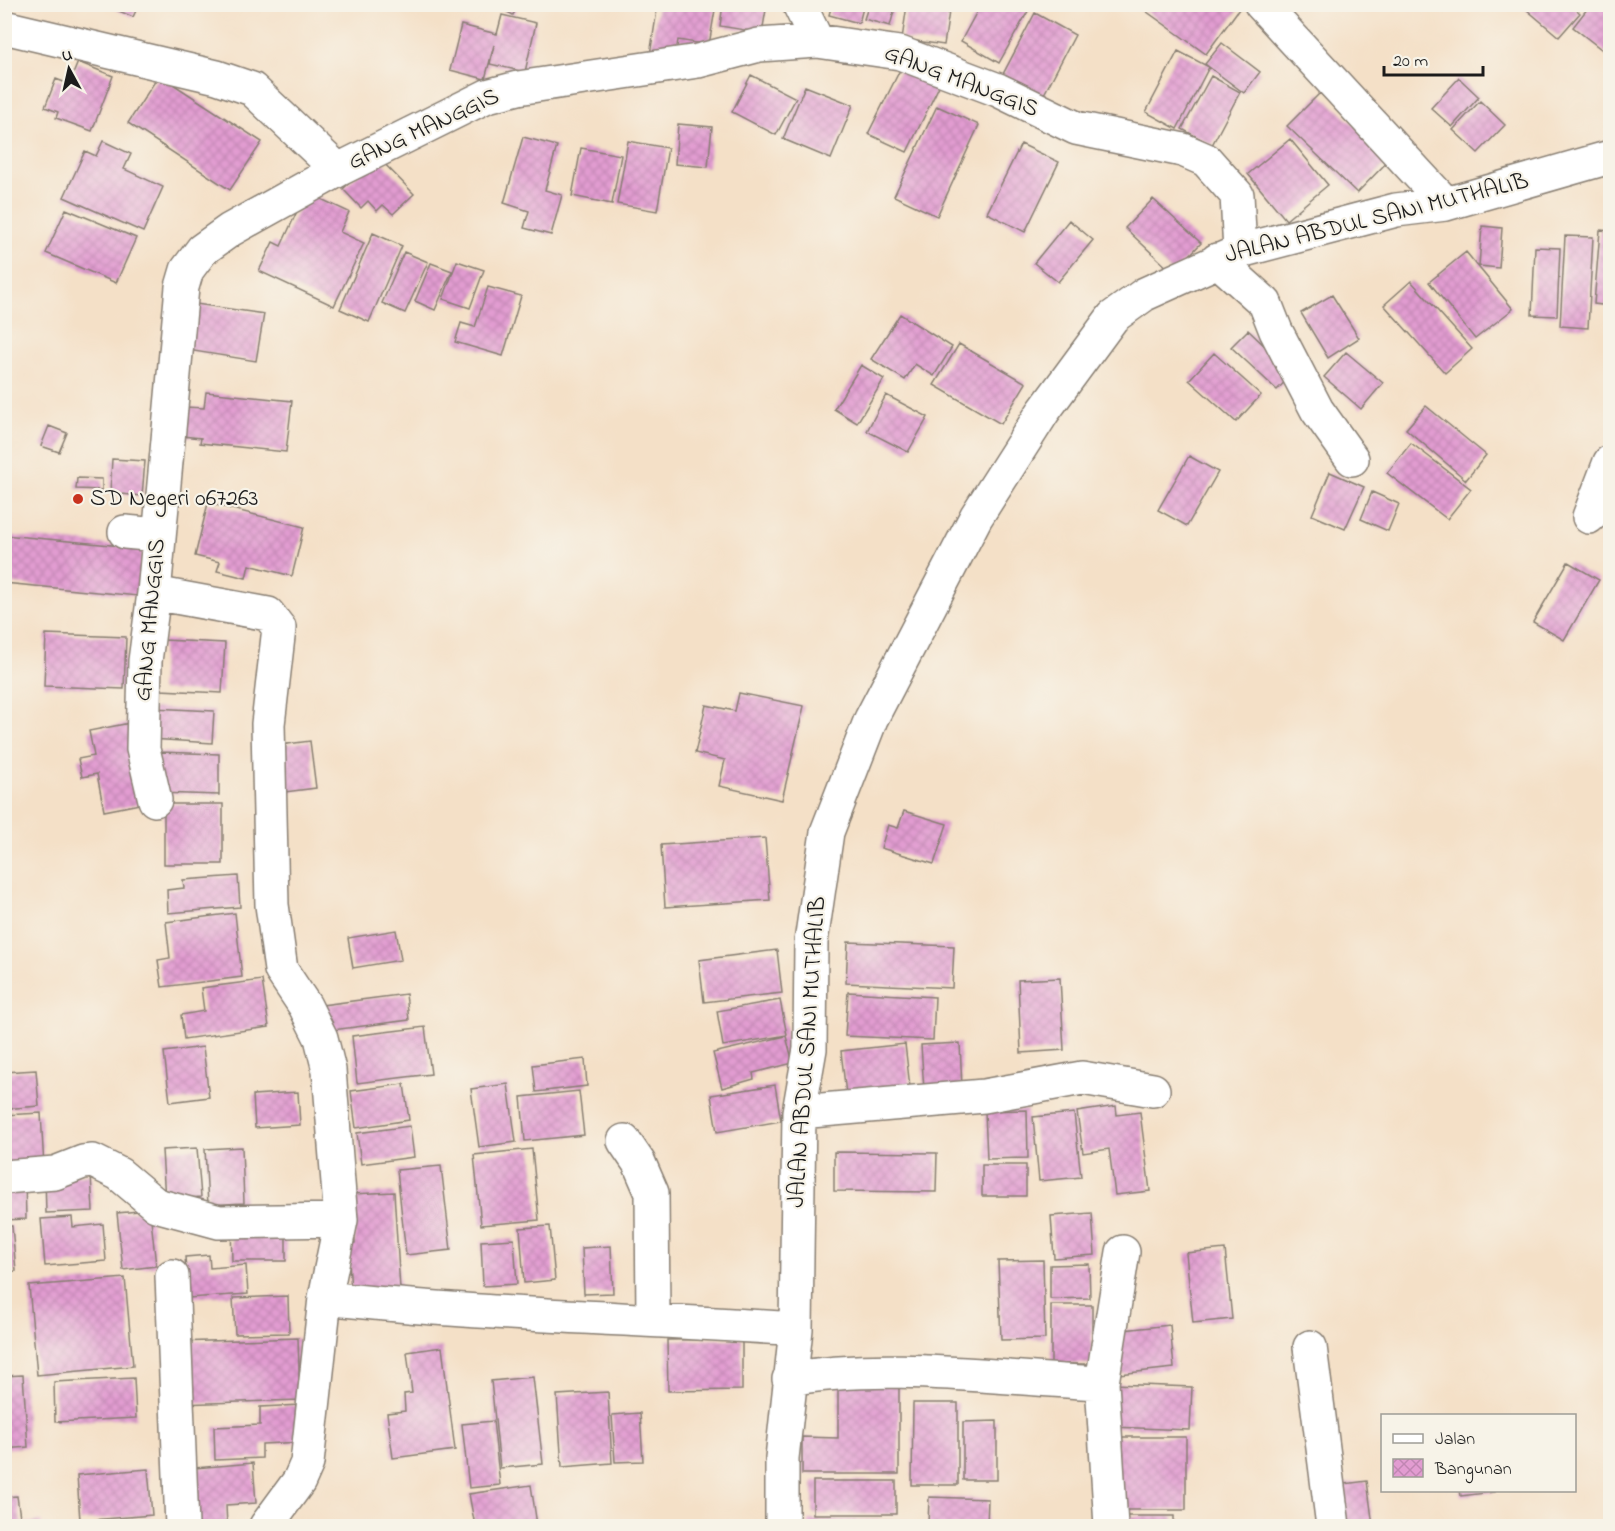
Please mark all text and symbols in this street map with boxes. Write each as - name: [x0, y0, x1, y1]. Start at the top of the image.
- street label: GANG MANGGIS: [879, 36, 1043, 128]
- north arrow: [39, 39, 99, 99]
- scale bar: [1384, 39, 1483, 77]
- text: U: [61, 44, 74, 69]
- text: 20 m: [1393, 49, 1428, 75]
- street label: GANG MANGGIS: [343, 80, 505, 180]
- street label: JALAN ABDUL SANI MUTHALIB: [1221, 164, 1533, 274]
- place label: SD Negeri 067263: [90, 482, 259, 517]
- marker: SD Negeri 067263: [71, 492, 85, 506]
- street label: GANG MANGGIS: [126, 537, 176, 703]
- street label: JALAN ABDUL SANI MUTHALIB: [780, 895, 836, 1209]
- legend: [1381, 1414, 1576, 1492]
- text: Jalan: [1435, 1427, 1475, 1453]
- text: Bangunan: [1434, 1457, 1512, 1484]

